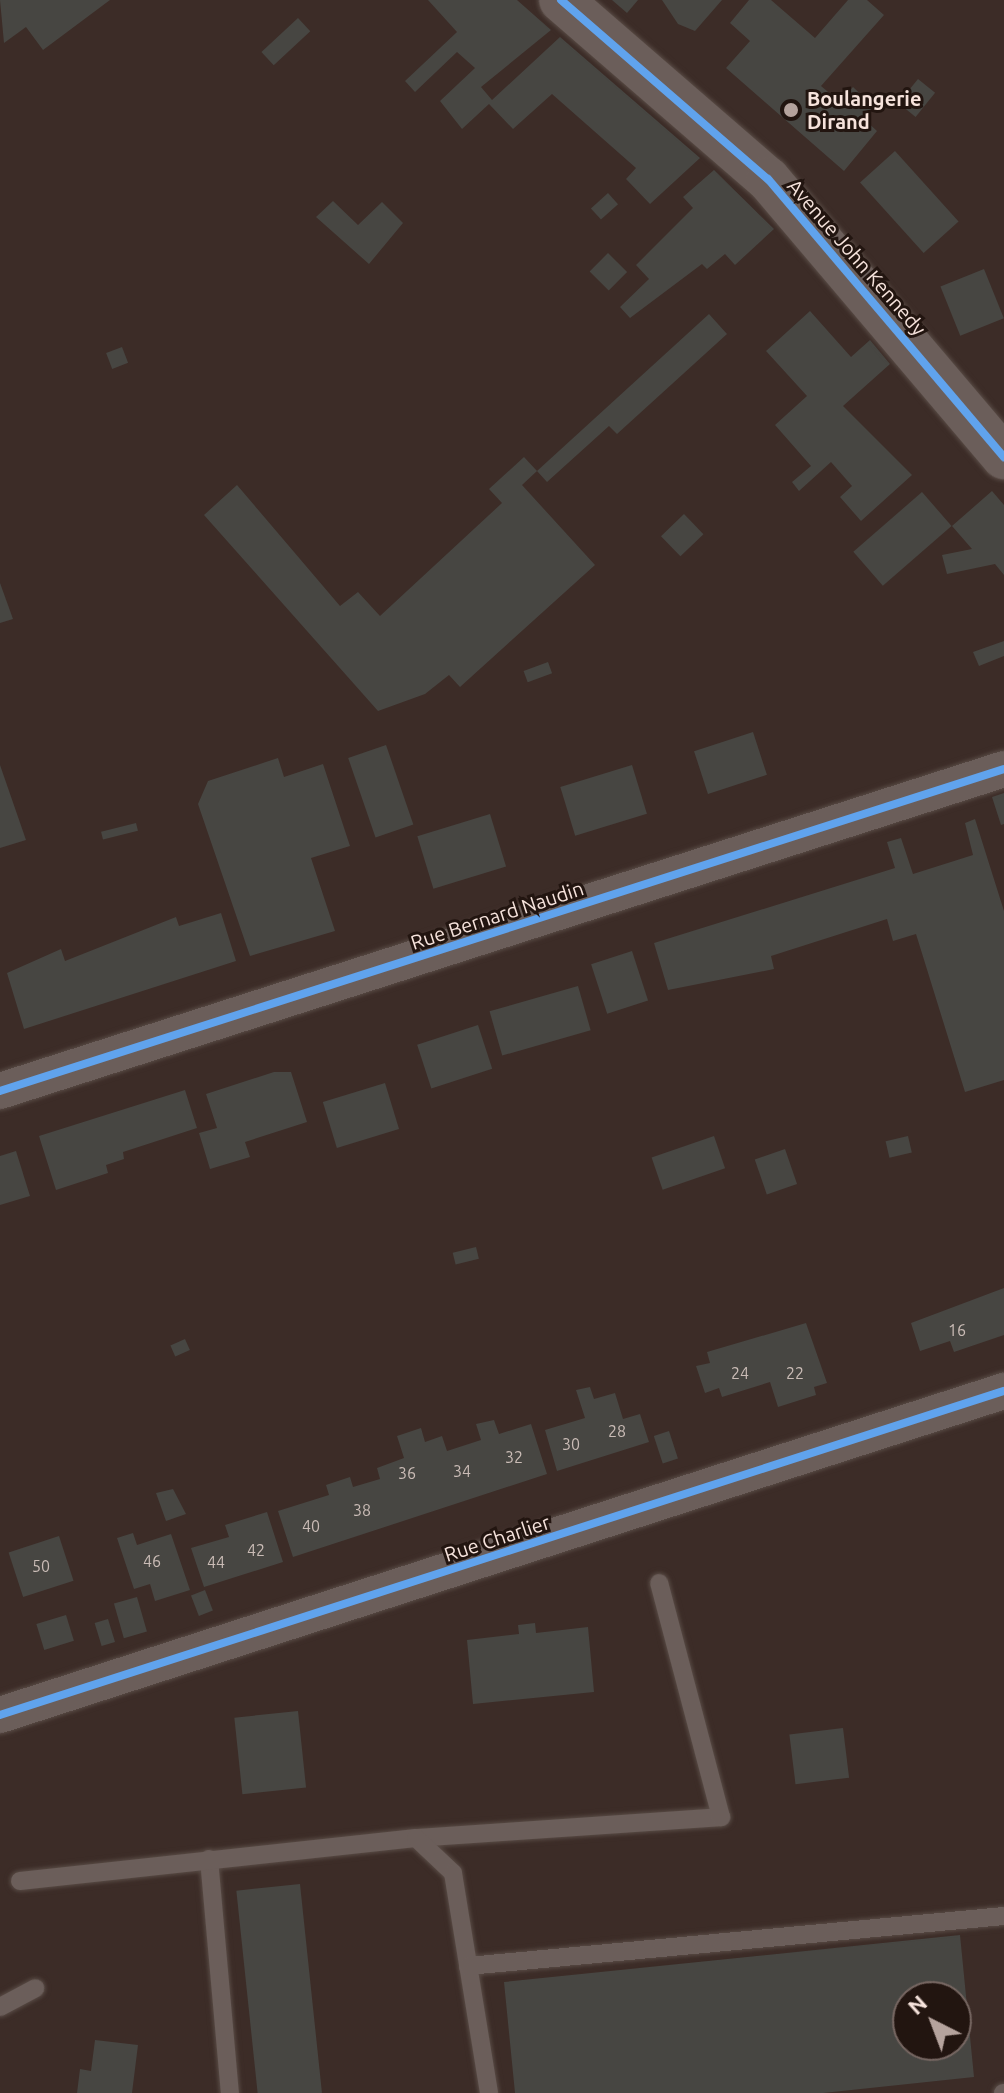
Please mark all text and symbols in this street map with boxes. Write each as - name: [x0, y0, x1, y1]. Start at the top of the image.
- place label: Boulangerie Dirand: [807, 86, 921, 133]
- marker: Boulangerie Dirand: [782, 101, 800, 119]
- street label: Avenue John Kennedy: [783, 174, 931, 340]
- street label: Rue Bernard Naudin: [408, 876, 586, 954]
- house number: 16: [948, 1320, 966, 1340]
- house number: 24: [731, 1363, 749, 1383]
- house number: 22: [786, 1363, 804, 1383]
- house number: 28: [608, 1421, 626, 1441]
- house number: 30: [562, 1434, 580, 1454]
- house number: 32: [505, 1447, 523, 1467]
- house number: 34: [453, 1461, 471, 1481]
- house number: 36: [398, 1463, 416, 1483]
- house number: 38: [353, 1500, 371, 1520]
- street label: Rue Charlier: [441, 1510, 553, 1566]
- house number: 40: [302, 1516, 320, 1536]
- house number: 42: [247, 1540, 265, 1560]
- house number: 46: [143, 1551, 161, 1571]
- house number: 44: [207, 1552, 225, 1572]
- house number: 50: [32, 1556, 50, 1576]
- north arrow: [892, 1981, 972, 2061]
- text: N: [902, 1990, 931, 2019]

